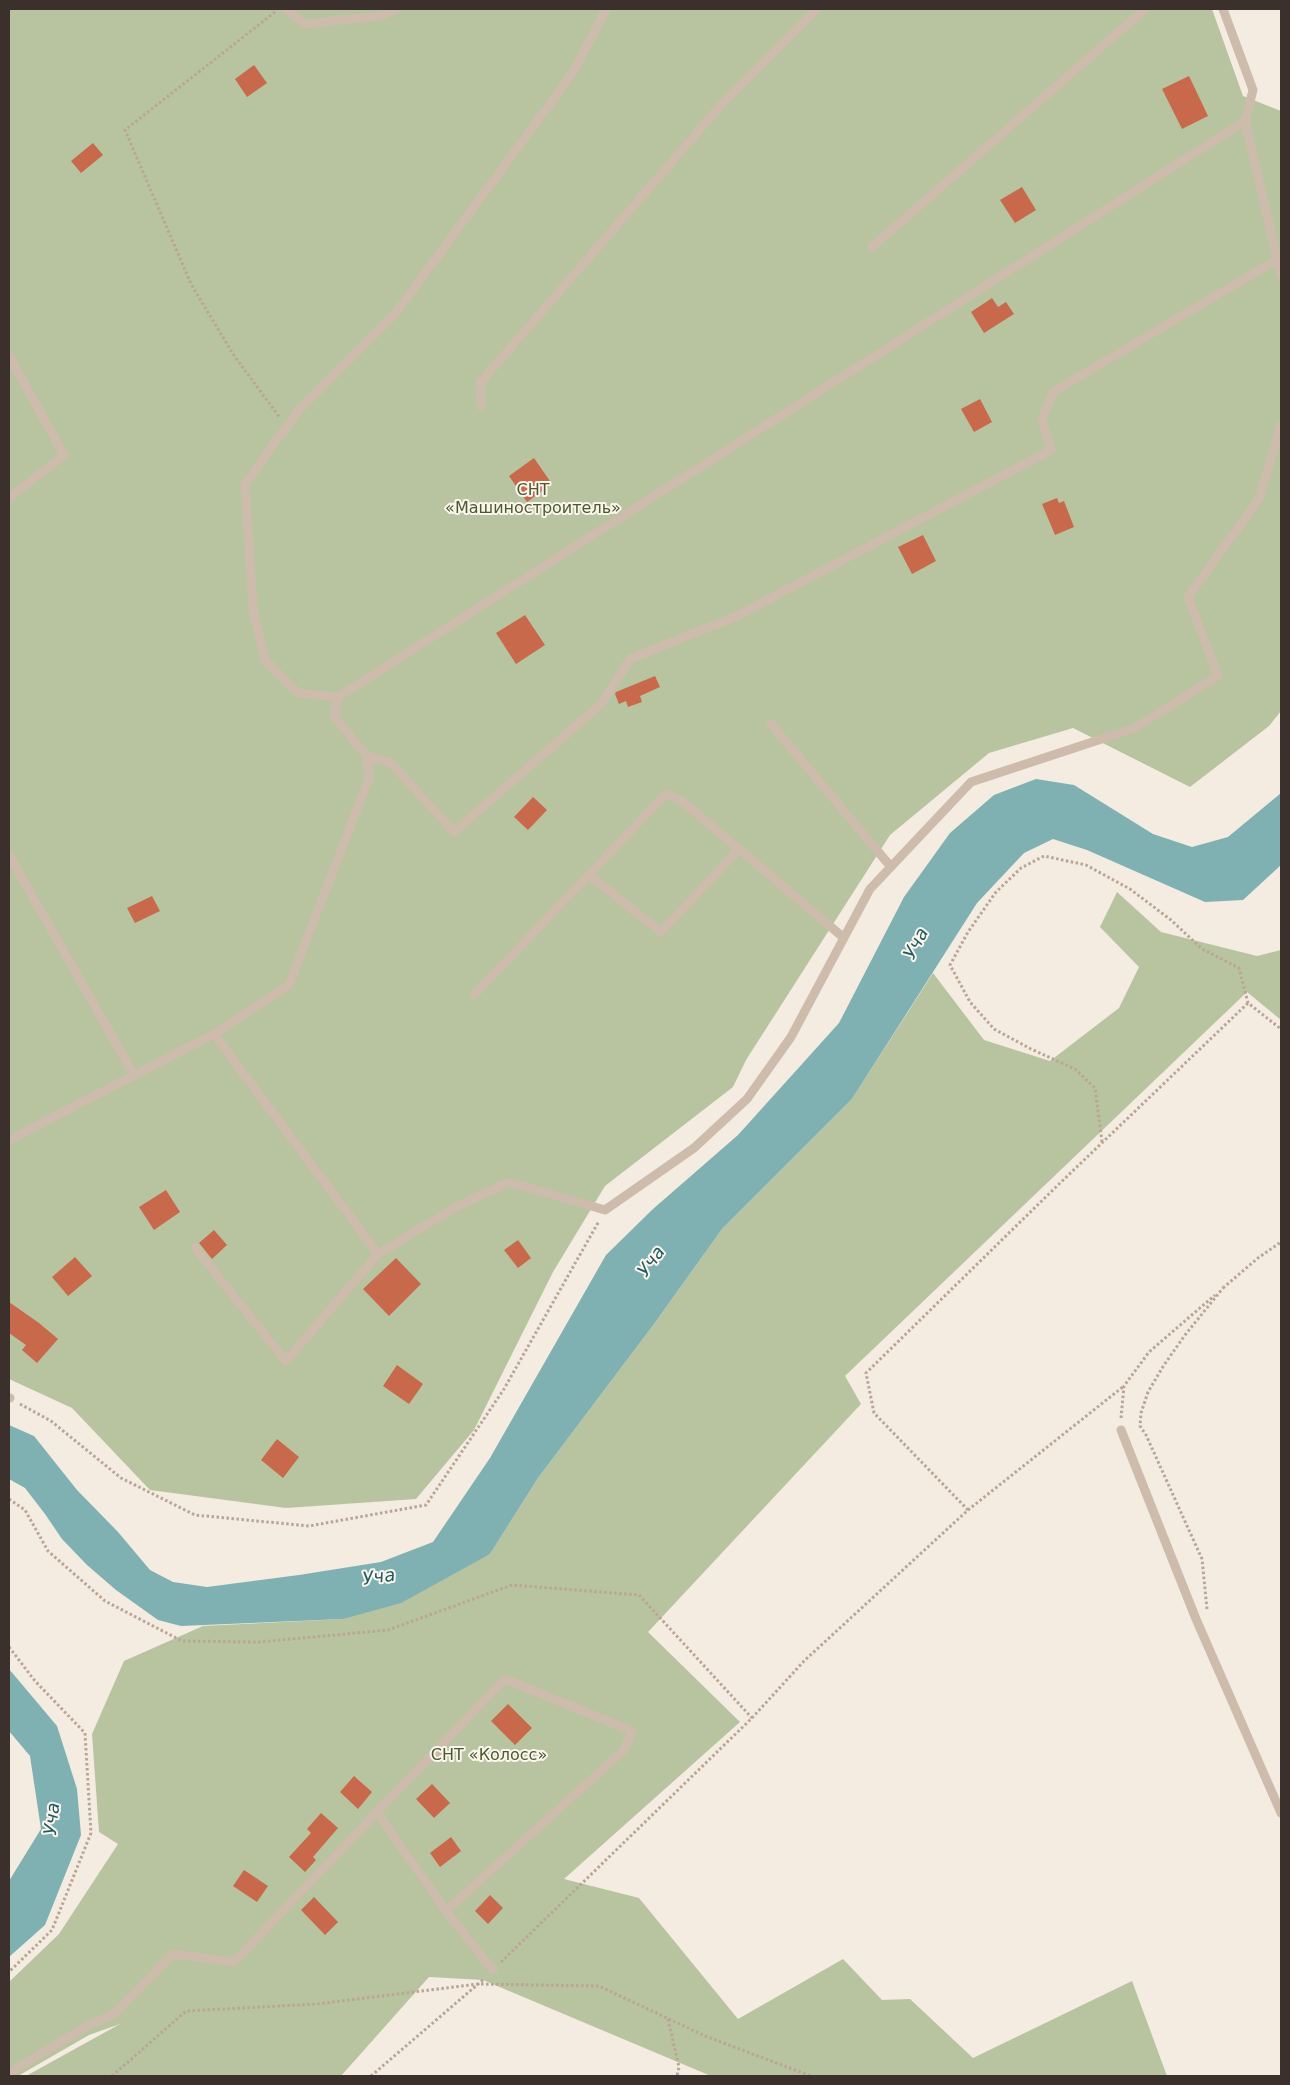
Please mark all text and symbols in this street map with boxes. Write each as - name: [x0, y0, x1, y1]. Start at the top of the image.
- park label: СНТ «Машиностроитель»: [445, 481, 621, 519]
- water label: Уча: [900, 925, 934, 963]
- water label: Уча: [634, 1242, 670, 1282]
- water label: Уча: [361, 1565, 397, 1591]
- park label: СНТ «Колосс»: [431, 1746, 547, 1766]
- water label: Уча: [41, 1802, 65, 1836]

